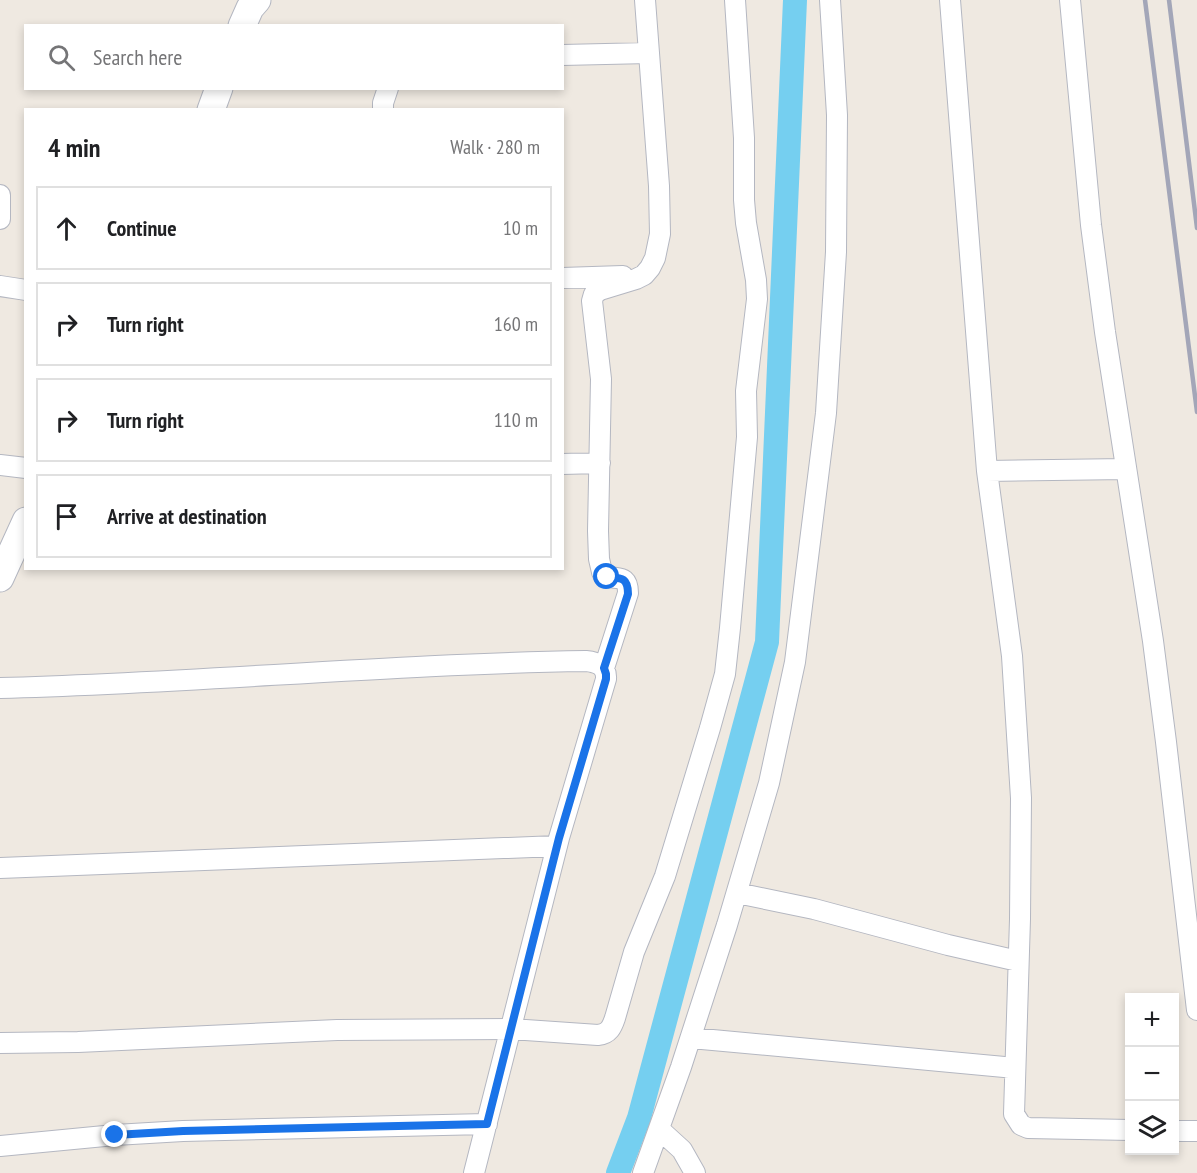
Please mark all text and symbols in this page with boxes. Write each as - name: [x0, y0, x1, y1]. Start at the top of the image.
- search box: [24, 24, 564, 90]
- icon: search: [45, 41, 78, 74]
- text: Search here: [93, 43, 182, 71]
- text: 4 min: [48, 131, 101, 164]
- text: Walk · 280 m: [450, 134, 540, 160]
- icon: ahead: [50, 212, 83, 245]
- text: Continue: [107, 214, 177, 242]
- text: 10 m: [503, 215, 538, 241]
- icon: right: [50, 308, 83, 341]
- text: Turn right: [107, 310, 184, 338]
- text: 160 m: [494, 311, 538, 337]
- icon: right: [50, 404, 83, 437]
- text: Turn right: [107, 406, 184, 434]
- text: 110 m: [494, 407, 538, 433]
- icon: arrive: [50, 500, 83, 533]
- text: Arrive at destination: [107, 502, 267, 530]
- route start: [593, 563, 619, 589]
- map controls: [1125, 993, 1179, 1155]
- button: +: [1125, 993, 1179, 1047]
- button: −: [1125, 1047, 1179, 1101]
- button: layers: [1125, 1101, 1179, 1155]
- route end: [101, 1121, 127, 1147]

